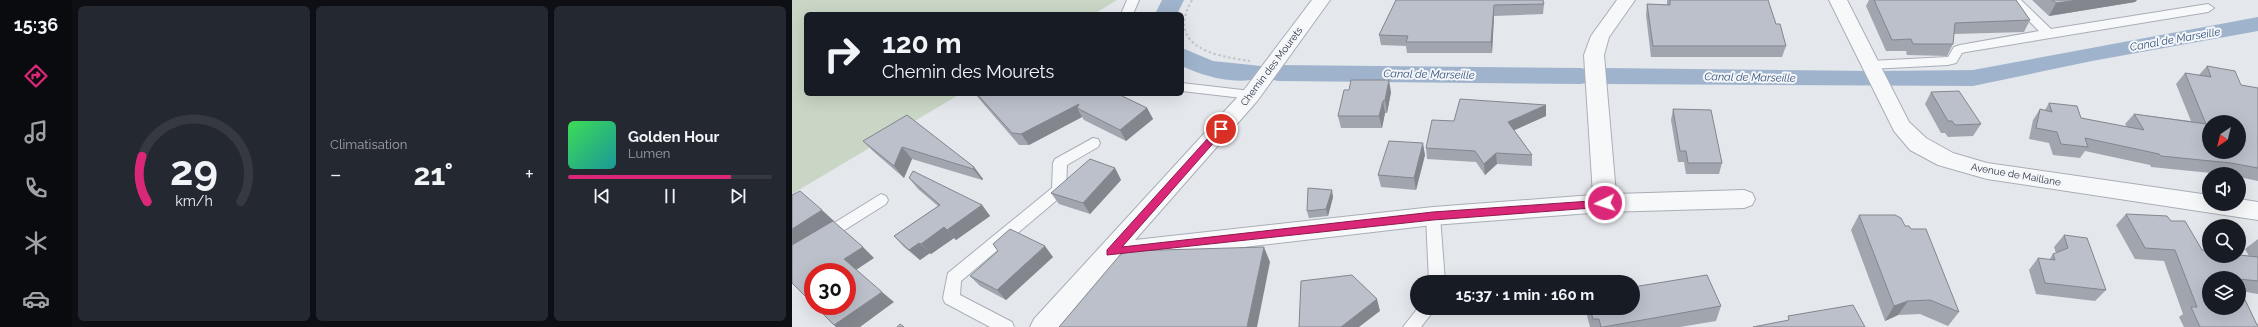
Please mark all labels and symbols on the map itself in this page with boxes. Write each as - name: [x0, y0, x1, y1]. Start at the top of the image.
- street label: Chemin des Mourets: [1238, 25, 1305, 108]
- water label: Canal de Marseille: [2129, 25, 2221, 54]
- water label: Canal de Marseille: [1383, 67, 1475, 82]
- water label: Canal de Marseille: [1704, 70, 1796, 85]
- pin: [1204, 112, 1238, 146]
- north arrow: [2202, 115, 2246, 159]
- street label: Avenue de Maillane: [1970, 161, 2062, 188]
- position arrow: [1584, 182, 1626, 224]
- speed limit sign: 30: [804, 263, 856, 315]

